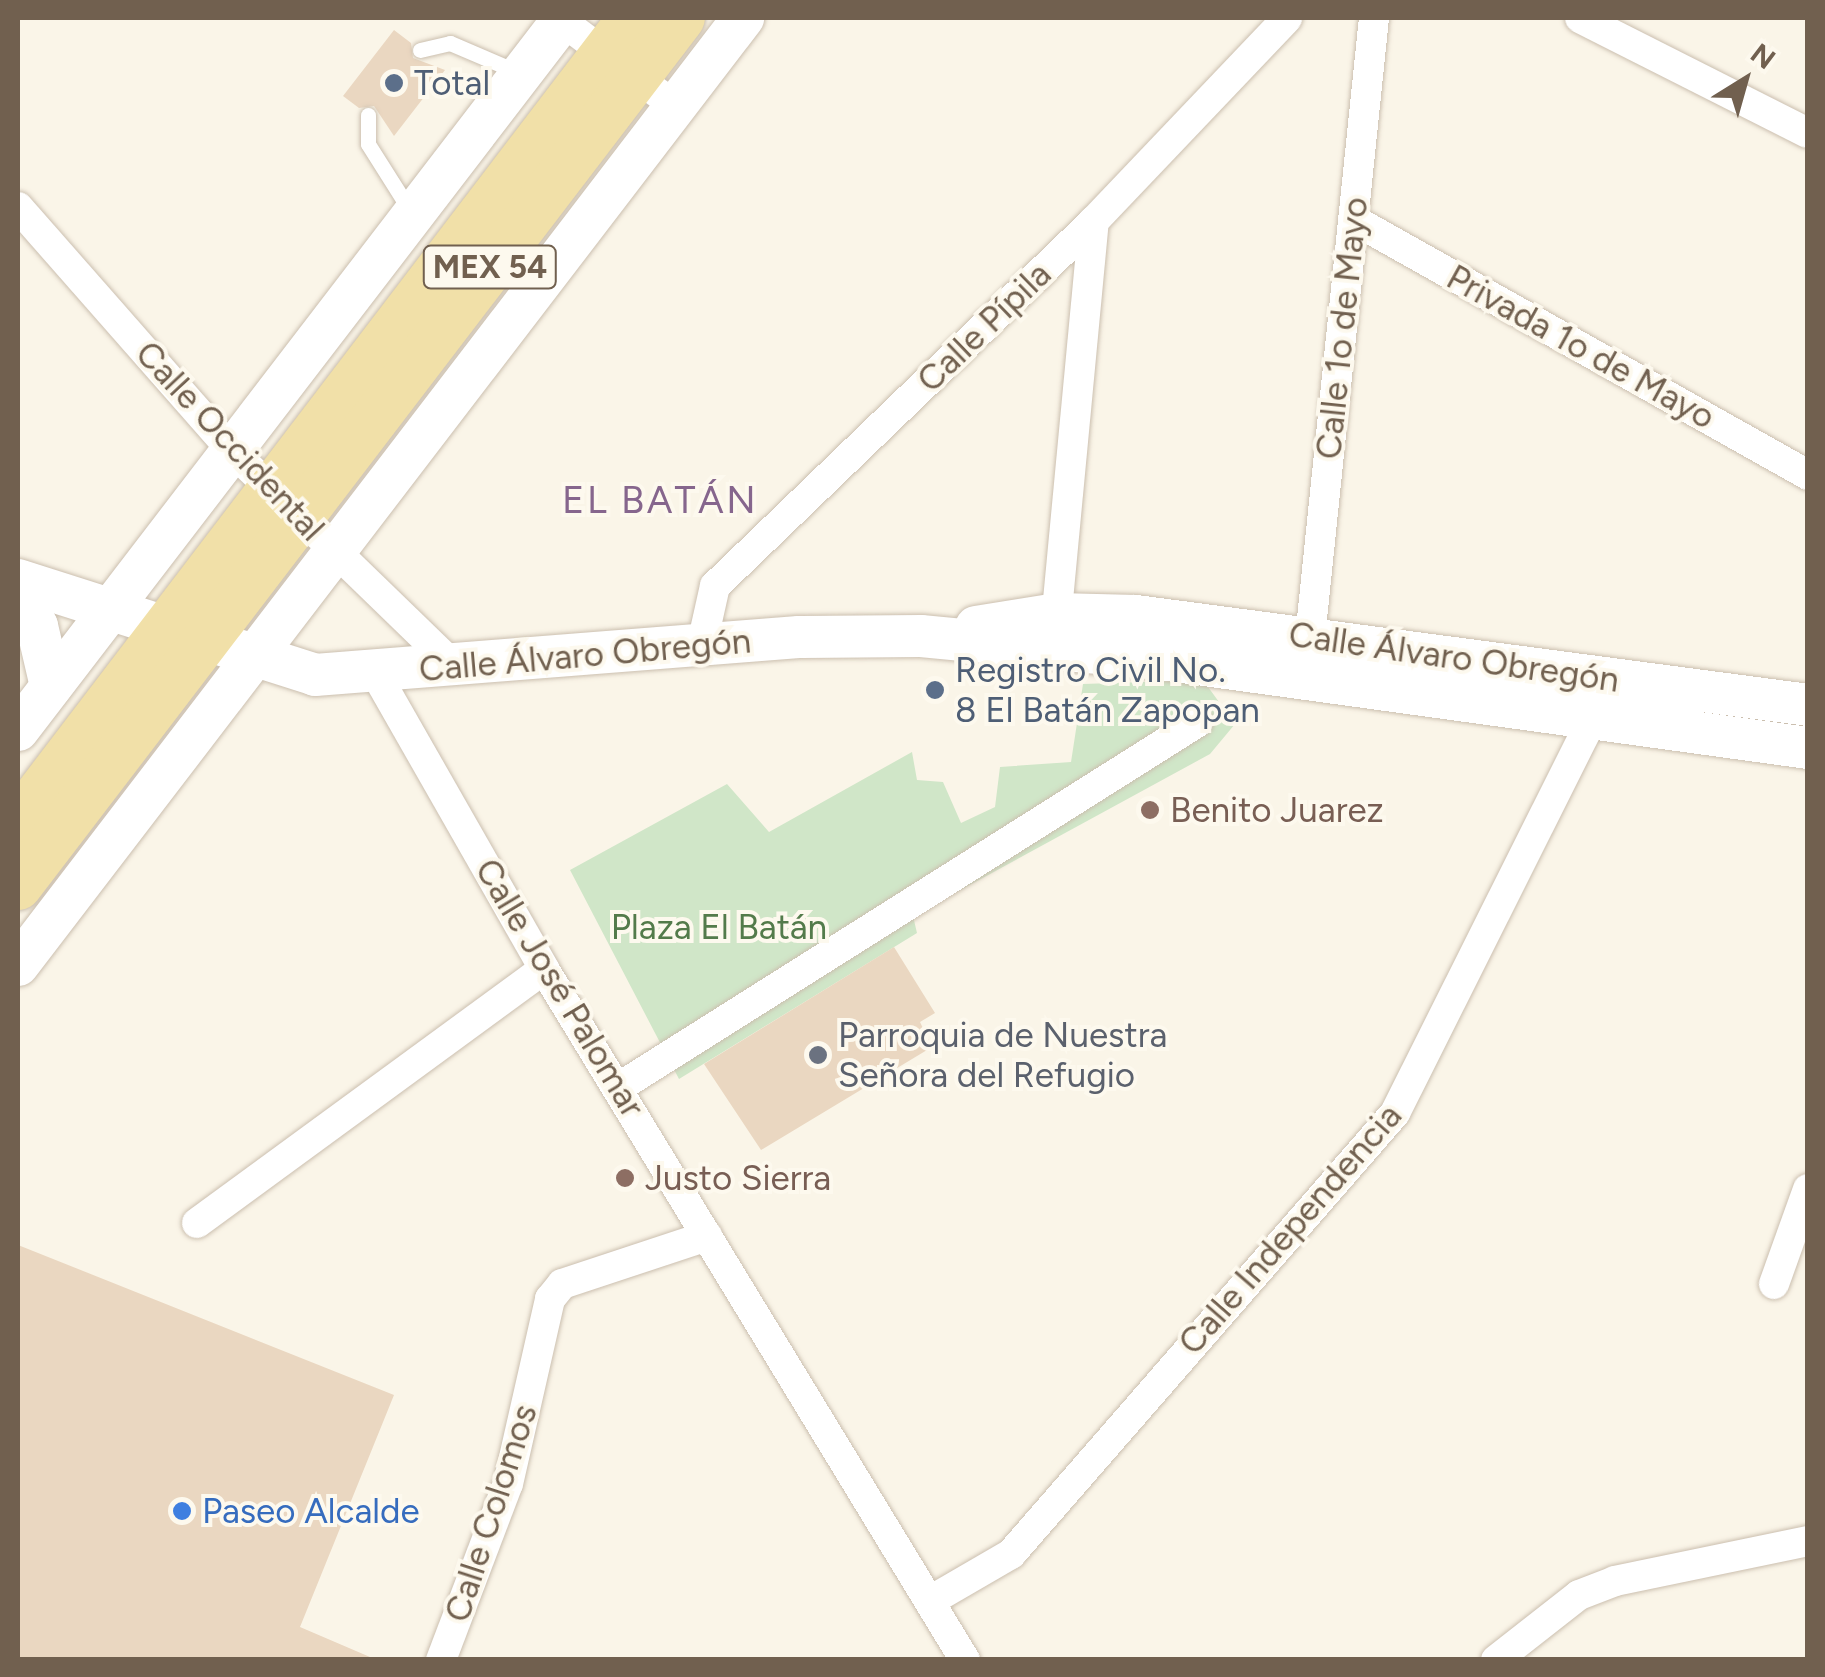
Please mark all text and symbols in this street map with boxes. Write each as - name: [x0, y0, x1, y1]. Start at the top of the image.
- north arrow: [1695, 30, 1795, 130]
- text: N: [1744, 36, 1782, 76]
- place label: Total: [414, 62, 490, 104]
- marker: Total: [383, 72, 405, 94]
- street label: Calle 1o de Mayo: [1307, 195, 1377, 461]
- road number: MEX 54: [422, 240, 558, 294]
- street label: Calle Pípila: [909, 253, 1059, 401]
- street label: Privada 1o de Mayo: [1440, 256, 1722, 438]
- street label: Calle Occidental: [127, 333, 333, 549]
- district label: EL BATÁN: [562, 478, 758, 524]
- street label: Calle Álvaro Obregón: [1286, 613, 1622, 701]
- street label: Calle Álvaro Obregón: [417, 620, 753, 690]
- place label: Registro Civil No. 8 El Batán Zapopan: [955, 649, 1260, 731]
- marker: Registro Civil No. 8 El Batán Zapopan: [924, 679, 946, 701]
- place label: Benito Juarez: [1170, 789, 1384, 831]
- marker: Benito Juarez: [1139, 799, 1161, 821]
- street label: Calle José Palomar: [466, 851, 654, 1125]
- park label: Plaza El Batán: [611, 906, 827, 948]
- place label: Parroquia de Nuestra Señora del Refugio: [838, 1014, 1167, 1096]
- marker: Parroquia de Nuestra Señora del Refugio: [807, 1044, 829, 1066]
- street label: Calle Independencia: [1170, 1095, 1410, 1363]
- place label: Justo Sierra: [645, 1157, 831, 1199]
- marker: Justo Sierra: [614, 1167, 636, 1189]
- street label: Calle Colomos: [436, 1399, 546, 1627]
- place label: Paseo Alcalde: [202, 1490, 420, 1532]
- marker: Paseo Alcalde: [171, 1500, 193, 1522]

